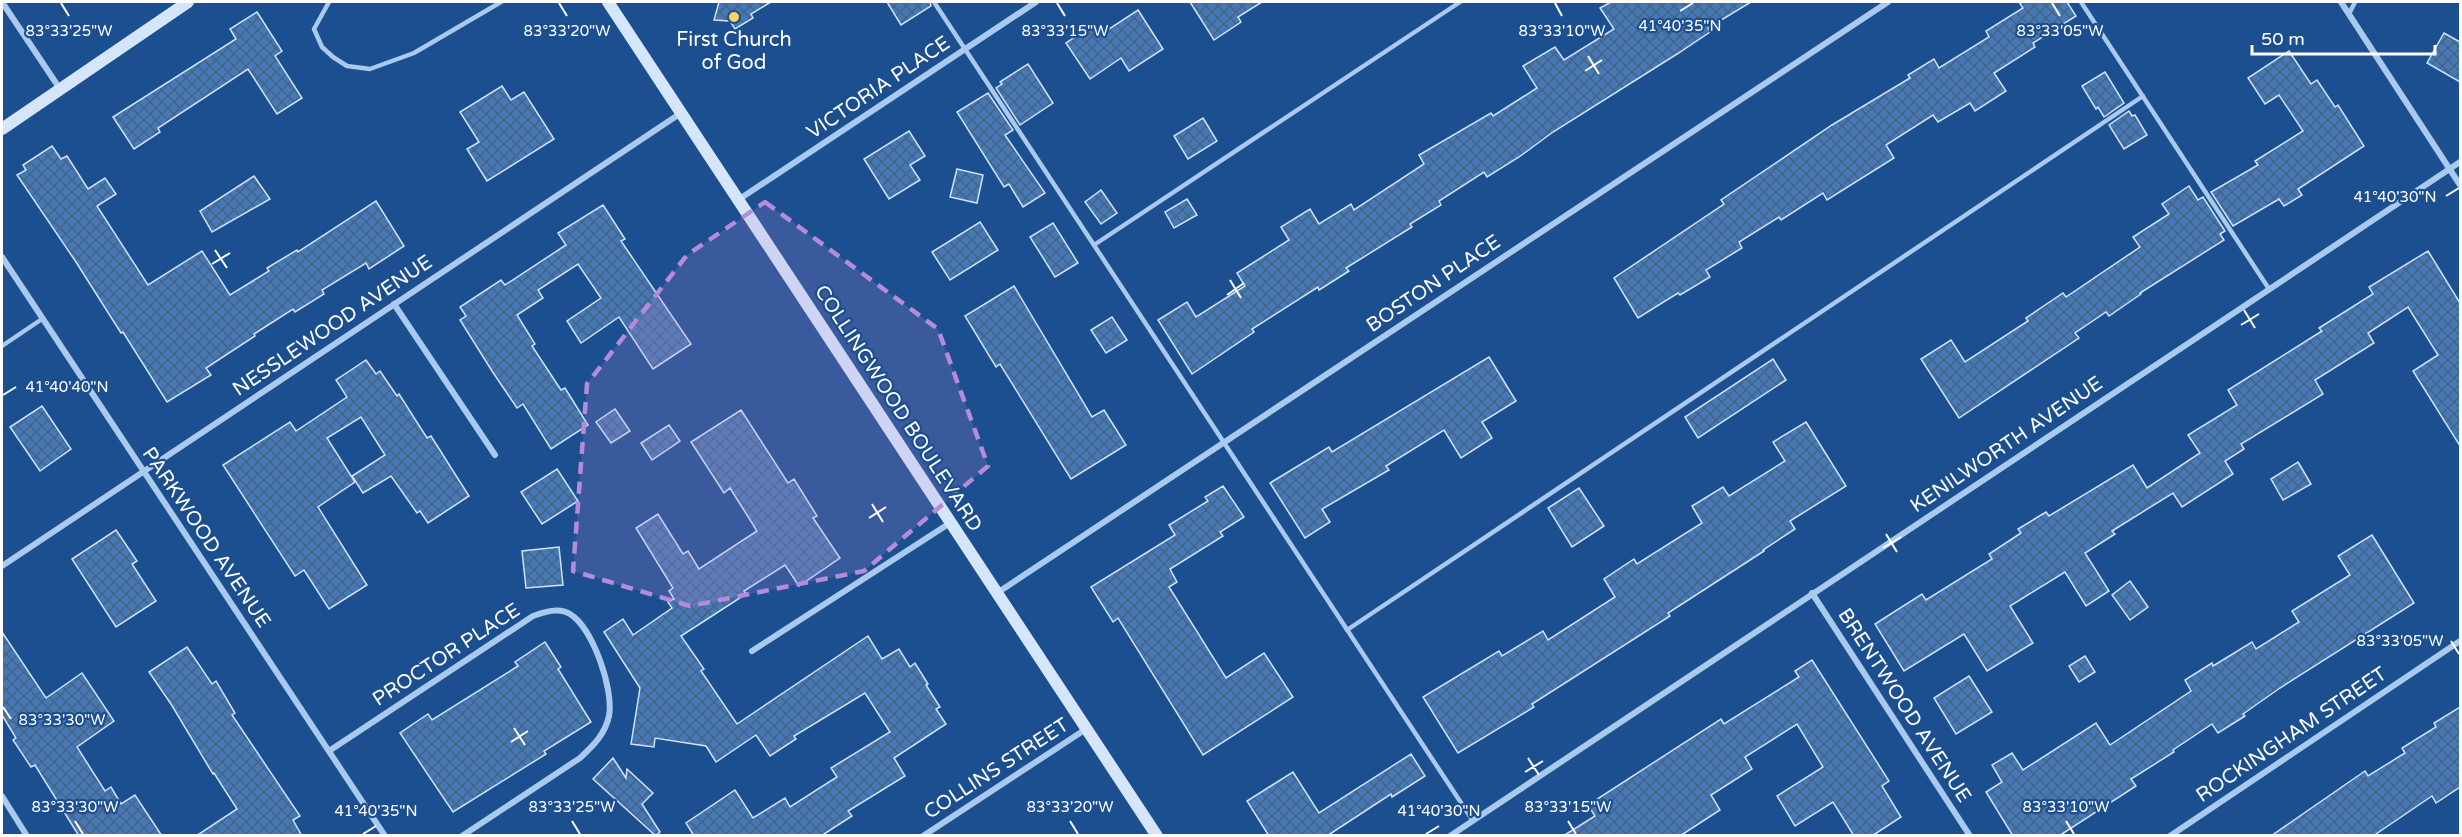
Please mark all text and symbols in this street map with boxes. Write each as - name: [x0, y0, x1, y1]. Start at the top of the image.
- marker: First Church of God: [727, 10, 741, 24]
- text: 41°40'35"N: [1638, 17, 1722, 35]
- scale bar: [2252, 18, 2435, 56]
- text: 83°33'25"W: [26, 22, 112, 40]
- text: 83°33'20"W: [524, 22, 610, 40]
- text: 83°33'15"W: [1022, 22, 1108, 40]
- text: 83°33'10"W: [1519, 22, 1605, 40]
- text: 83°33'05"W: [2017, 22, 2103, 40]
- place label: First Church of God: [676, 28, 792, 75]
- text: 50 m: [2261, 28, 2305, 50]
- street label: VICTORIA PLACE: [802, 31, 955, 145]
- text: 41°40'30"N: [2353, 188, 2437, 206]
- street label: BOSTON PLACE: [1362, 230, 1505, 338]
- street label: NESSLEWOOD AVENUE: [228, 250, 437, 402]
- street label: COLLINGWOOD BOULEVARD: [809, 281, 987, 536]
- street label: KENILWORTH AVENUE: [1906, 372, 2107, 518]
- text: 41°40'40"N: [25, 378, 109, 396]
- street label: PARKWOOD AVENUE: [137, 443, 276, 632]
- street label: PROCTOR PLACE: [368, 598, 525, 711]
- street label: BRENTWOOD AVENUE: [1832, 604, 1976, 807]
- text: 83°33'05"W: [2357, 632, 2443, 650]
- street label: ROCKINGHAM STREET: [2192, 662, 2392, 808]
- text: 83°33'30"W: [19, 711, 105, 729]
- street label: COLLINS STREET: [920, 713, 1073, 825]
- text: 83°33'30"W: [32, 798, 118, 816]
- text: 83°33'25"W: [529, 798, 615, 816]
- text: 83°33'20"W: [1027, 798, 1113, 816]
- text: 83°33'15"W: [1525, 798, 1611, 816]
- text: 83°33'10"W: [2023, 798, 2109, 816]
- text: 41°40'35"N: [334, 802, 418, 820]
- text: 41°40'30"N: [1397, 802, 1481, 820]

